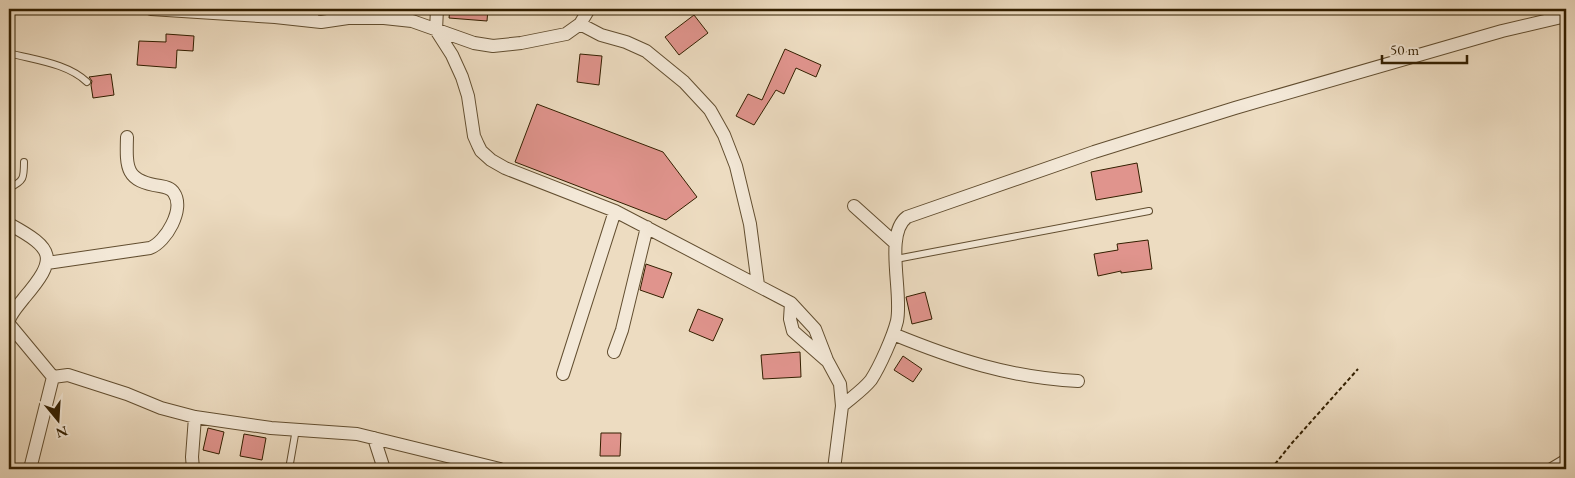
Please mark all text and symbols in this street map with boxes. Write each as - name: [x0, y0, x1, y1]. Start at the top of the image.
- scale bar: [1382, 32, 1468, 64]
- text: 50 m: [1390, 40, 1419, 59]
- north arrow: [32, 396, 82, 446]
- text: N: [53, 422, 70, 443]

